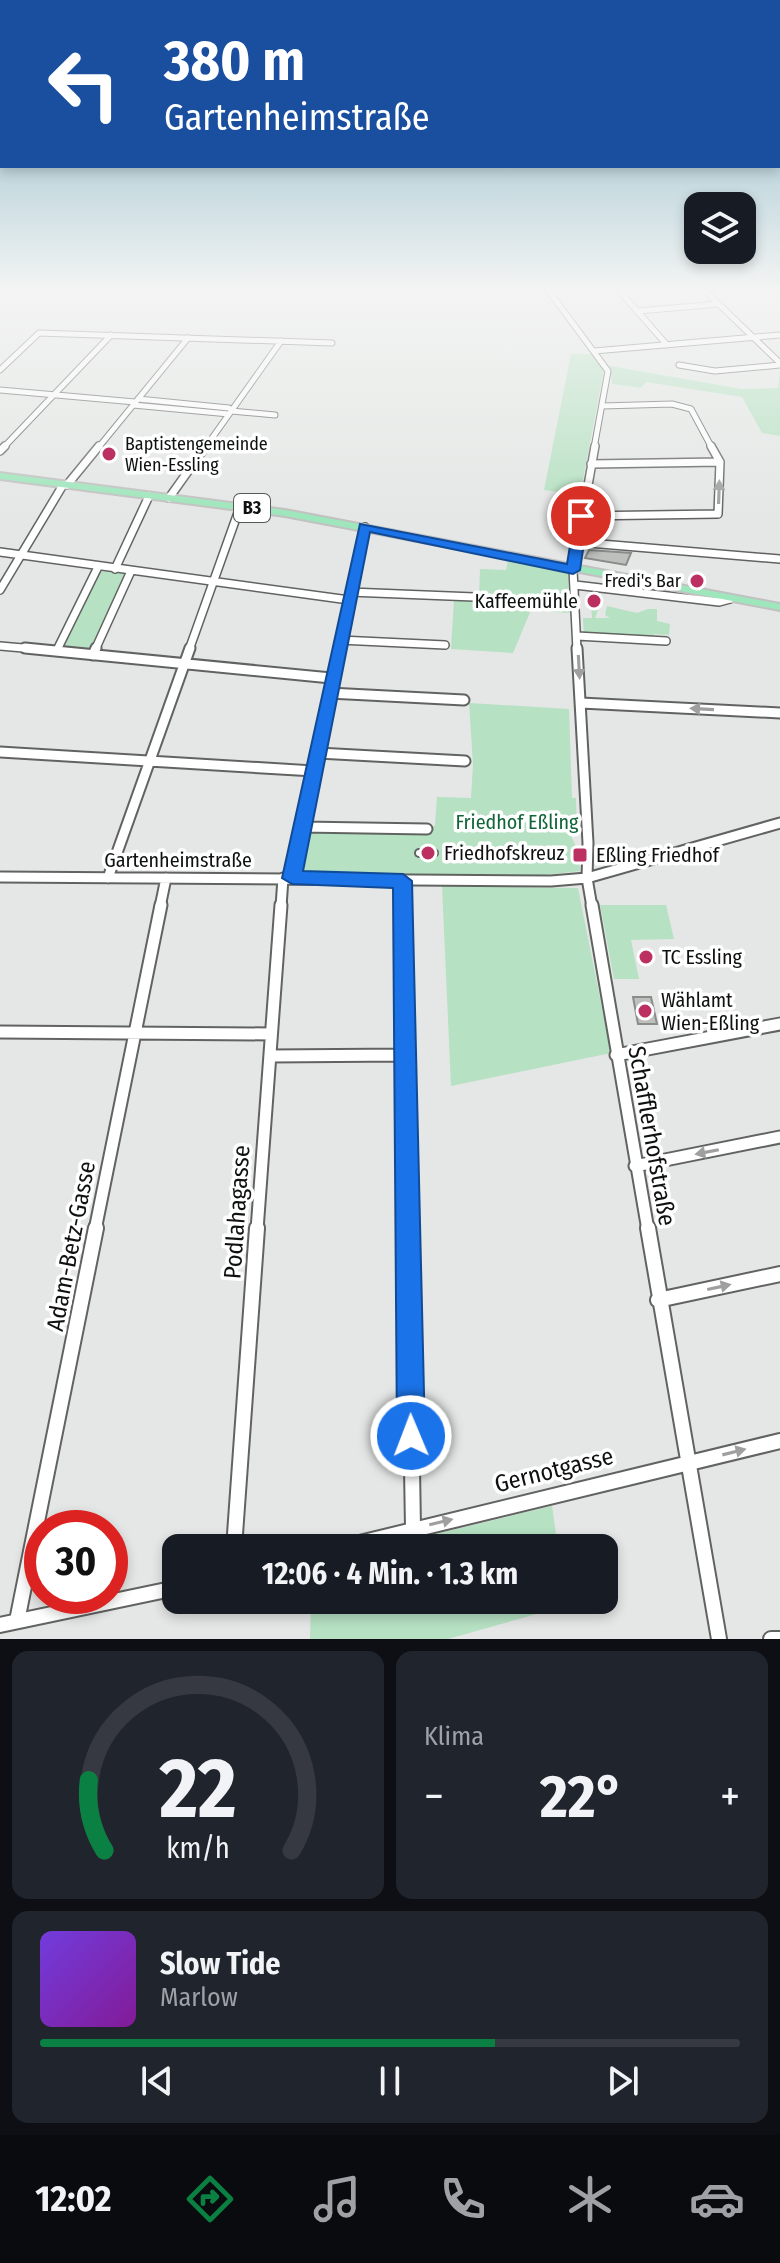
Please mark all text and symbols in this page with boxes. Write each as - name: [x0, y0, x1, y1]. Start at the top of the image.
- text: 380 m: [164, 28, 305, 95]
- icon: left: [32, 32, 136, 136]
- text: Gartenheimstraße: [164, 96, 430, 140]
- map controls: [684, 192, 756, 264]
- button: layers: [684, 192, 756, 264]
- place label: Baptistengemeinde Wien-Essling: [125, 433, 268, 476]
- marker: Baptistengemeinde Wien-Essling: [100, 445, 118, 463]
- one-way arrow: [713, 479, 726, 504]
- pin: [547, 482, 615, 550]
- road number: B3: [234, 494, 270, 522]
- icon: arrive: [559, 494, 603, 538]
- place label: Fredi's Bar: [605, 570, 682, 592]
- marker: Fredi's Bar: [688, 572, 706, 590]
- place label: Kaffeemühle: [475, 589, 578, 613]
- marker: Kaffeemühle: [585, 592, 603, 610]
- one-way arrow: [573, 655, 586, 680]
- one-way arrow: [689, 702, 714, 715]
- park label: Friedhof Eßling: [456, 810, 579, 834]
- place label: Friedhofskreuz: [444, 841, 564, 865]
- place label: Eßling Friedhof: [596, 843, 721, 867]
- marker: Friedhofskreuz: [419, 844, 437, 862]
- marker: Eßling Friedhof: [571, 846, 589, 864]
- street label: Gartenheimstraße: [104, 848, 252, 872]
- place label: TC Essling: [662, 945, 742, 969]
- marker: TC Essling: [637, 948, 655, 966]
- place label: Wählamt Wien-Eßling: [661, 988, 760, 1035]
- marker: Wählamt Wien-Eßling: [636, 1002, 654, 1020]
- street label: Schafflerhofstraße: [622, 1044, 682, 1228]
- street label: Podlahagasse: [218, 1144, 256, 1280]
- one-way arrow: [695, 1146, 720, 1159]
- street label: Adam-Betz-Gasse: [41, 1159, 101, 1333]
- one-way arrow: [707, 1280, 732, 1293]
- position arrow: [369, 1394, 453, 1478]
- street label: Gernotgasse: [492, 1442, 616, 1498]
- one-way arrow: [721, 1445, 746, 1457]
- speed limit sign: 30: [24, 1510, 128, 1614]
- one-way arrow: [429, 1515, 454, 1528]
- text: 12:06 · 4 Min. · 1.3 km: [262, 1556, 518, 1592]
- text: Klima: [424, 1721, 484, 1752]
- text: 22: [158, 1739, 237, 1839]
- text: 22°: [540, 1761, 624, 1833]
- text: −: [424, 1770, 444, 1823]
- text: +: [720, 1770, 740, 1823]
- text: km/h: [166, 1831, 230, 1866]
- text: Slow Tide: [160, 1946, 281, 1982]
- text: Marlow: [160, 1982, 238, 2013]
- icon: previous: [135, 2059, 179, 2103]
- icon: pause: [368, 2059, 412, 2103]
- icon: next: [601, 2059, 645, 2103]
- icon: directions: [182, 2171, 238, 2227]
- icon: music: [309, 2171, 365, 2227]
- icon: phone: [435, 2171, 491, 2227]
- icon: climate: [562, 2171, 618, 2227]
- icon: car: [689, 2171, 745, 2227]
- text: 12:02: [35, 2177, 111, 2221]

